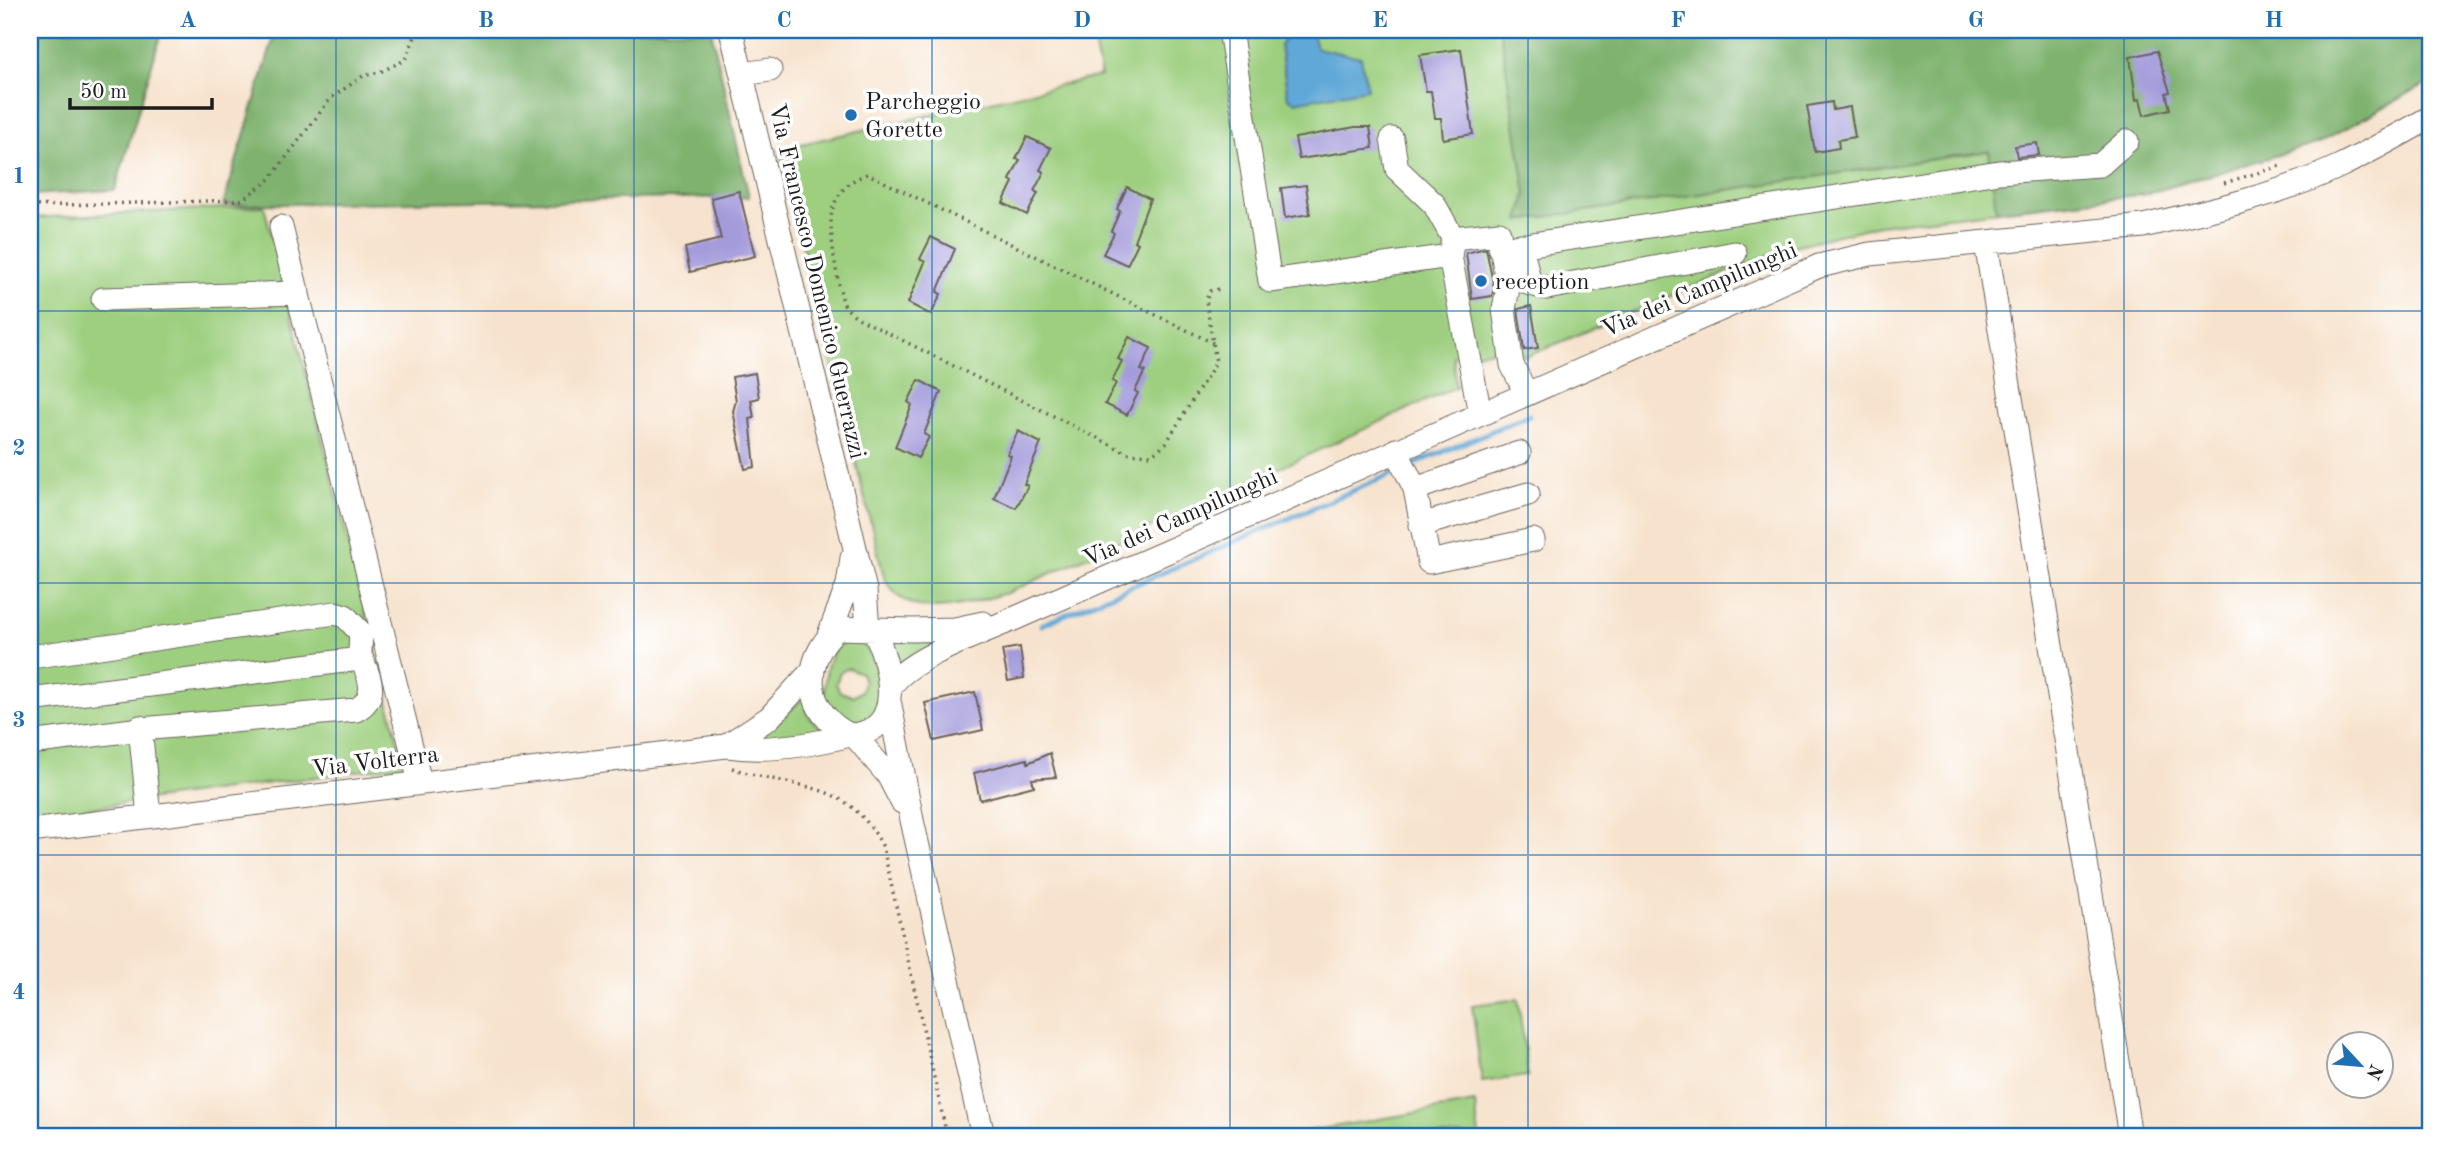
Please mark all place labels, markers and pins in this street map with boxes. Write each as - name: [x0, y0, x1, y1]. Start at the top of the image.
- place label: Parcheggio Gorette: [865, 91, 981, 143]
- marker: Parcheggio Gorette: [843, 107, 859, 123]
- place label: reception: [1495, 271, 1590, 295]
- marker: reception: [1473, 273, 1489, 289]

